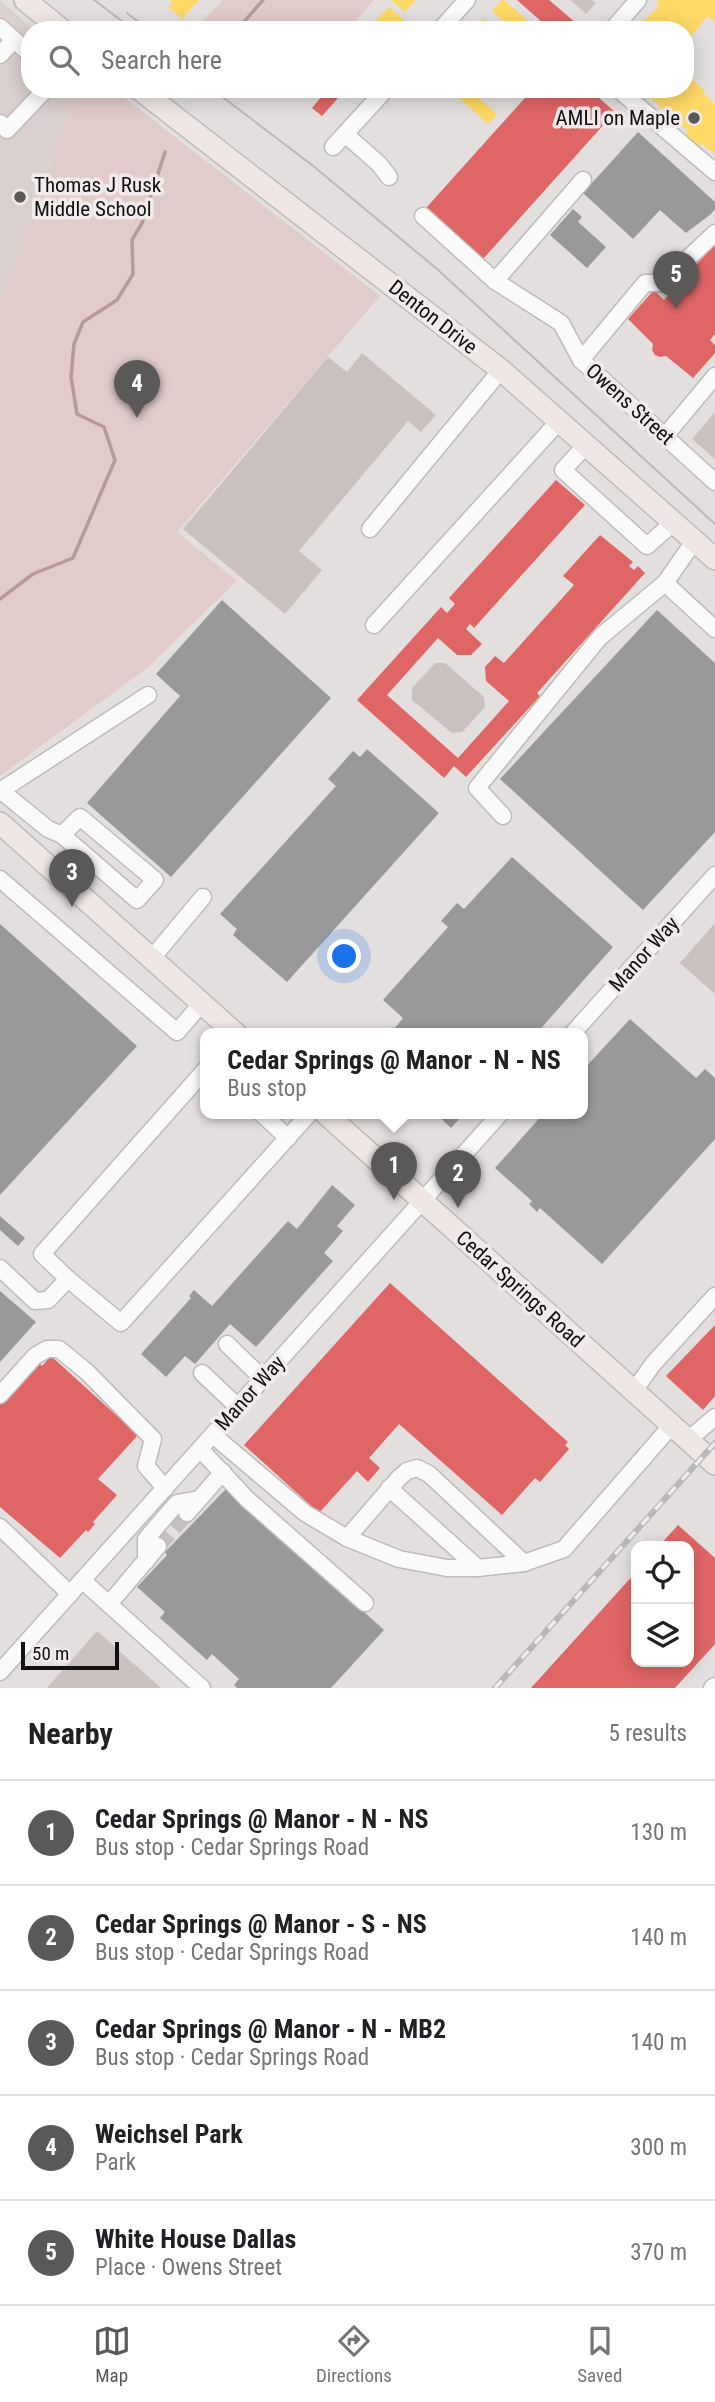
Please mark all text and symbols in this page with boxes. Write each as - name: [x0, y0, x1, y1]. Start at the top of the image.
- search box: [21, 21, 694, 98]
- icon: search: [45, 41, 83, 79]
- text: Search here: [101, 45, 222, 75]
- place label: AMLI on Maple: [555, 106, 680, 130]
- marker: AMLI on Maple: [686, 110, 702, 126]
- place label: Thomas J Rusk Middle School: [34, 173, 162, 221]
- marker: Thomas J Rusk Middle School: [12, 189, 28, 205]
- pin: 5: [653, 251, 699, 309]
- street label: Denton Drive: [384, 275, 482, 359]
- street label: Owens Street: [581, 358, 679, 450]
- pin: 4: [114, 360, 160, 418]
- pin: 3: [49, 849, 95, 907]
- street label: Manor Way: [604, 912, 684, 996]
- your location: [327, 939, 361, 973]
- popup: [200, 1028, 588, 1119]
- text: Cedar Springs @ Manor - N - NS: [227, 1045, 561, 1075]
- text: Bus stop: [227, 1075, 307, 1102]
- pin: 1: [371, 1142, 417, 1200]
- pin: 2: [435, 1150, 481, 1208]
- street label: Cedar Springs Road: [451, 1226, 589, 1352]
- street label: Manor Way: [210, 1351, 290, 1435]
- map controls: [631, 1541, 694, 1667]
- button: locate: [631, 1541, 694, 1604]
- button: layers: [631, 1604, 694, 1667]
- scale bar: [21, 1639, 119, 1671]
- text: 50 m: [32, 1642, 69, 1665]
- text: Nearby: [28, 1716, 113, 1751]
- text: 5 results: [609, 1720, 687, 1747]
- text: Cedar Springs @ Manor - N - NS: [95, 1804, 429, 1834]
- text: 1: [45, 1819, 57, 1846]
- text: 130 m: [630, 1819, 687, 1846]
- text: Bus stop · Cedar Springs Road: [95, 1834, 369, 1861]
- text: Cedar Springs @ Manor - S - NS: [95, 1909, 427, 1939]
- text: 2: [45, 1924, 57, 1951]
- text: 140 m: [630, 1924, 687, 1951]
- text: Bus stop · Cedar Springs Road: [95, 1939, 369, 1966]
- text: Cedar Springs @ Manor - N - MB2: [95, 2014, 446, 2044]
- text: 3: [45, 2029, 57, 2056]
- text: 140 m: [630, 2029, 687, 2056]
- text: Bus stop · Cedar Springs Road: [95, 2044, 369, 2071]
- text: Weichsel Park: [95, 2119, 243, 2149]
- text: 4: [45, 2134, 57, 2161]
- text: 300 m: [630, 2134, 687, 2161]
- text: Park: [95, 2149, 136, 2176]
- text: White House Dallas: [95, 2224, 296, 2254]
- text: 5: [45, 2239, 57, 2266]
- text: 370 m: [630, 2239, 687, 2266]
- text: Place · Owens Street: [95, 2254, 282, 2281]
- tab: Map: [93, 2322, 131, 2387]
- tab: Directions: [316, 2322, 392, 2387]
- tab: Saved: [577, 2322, 622, 2387]

